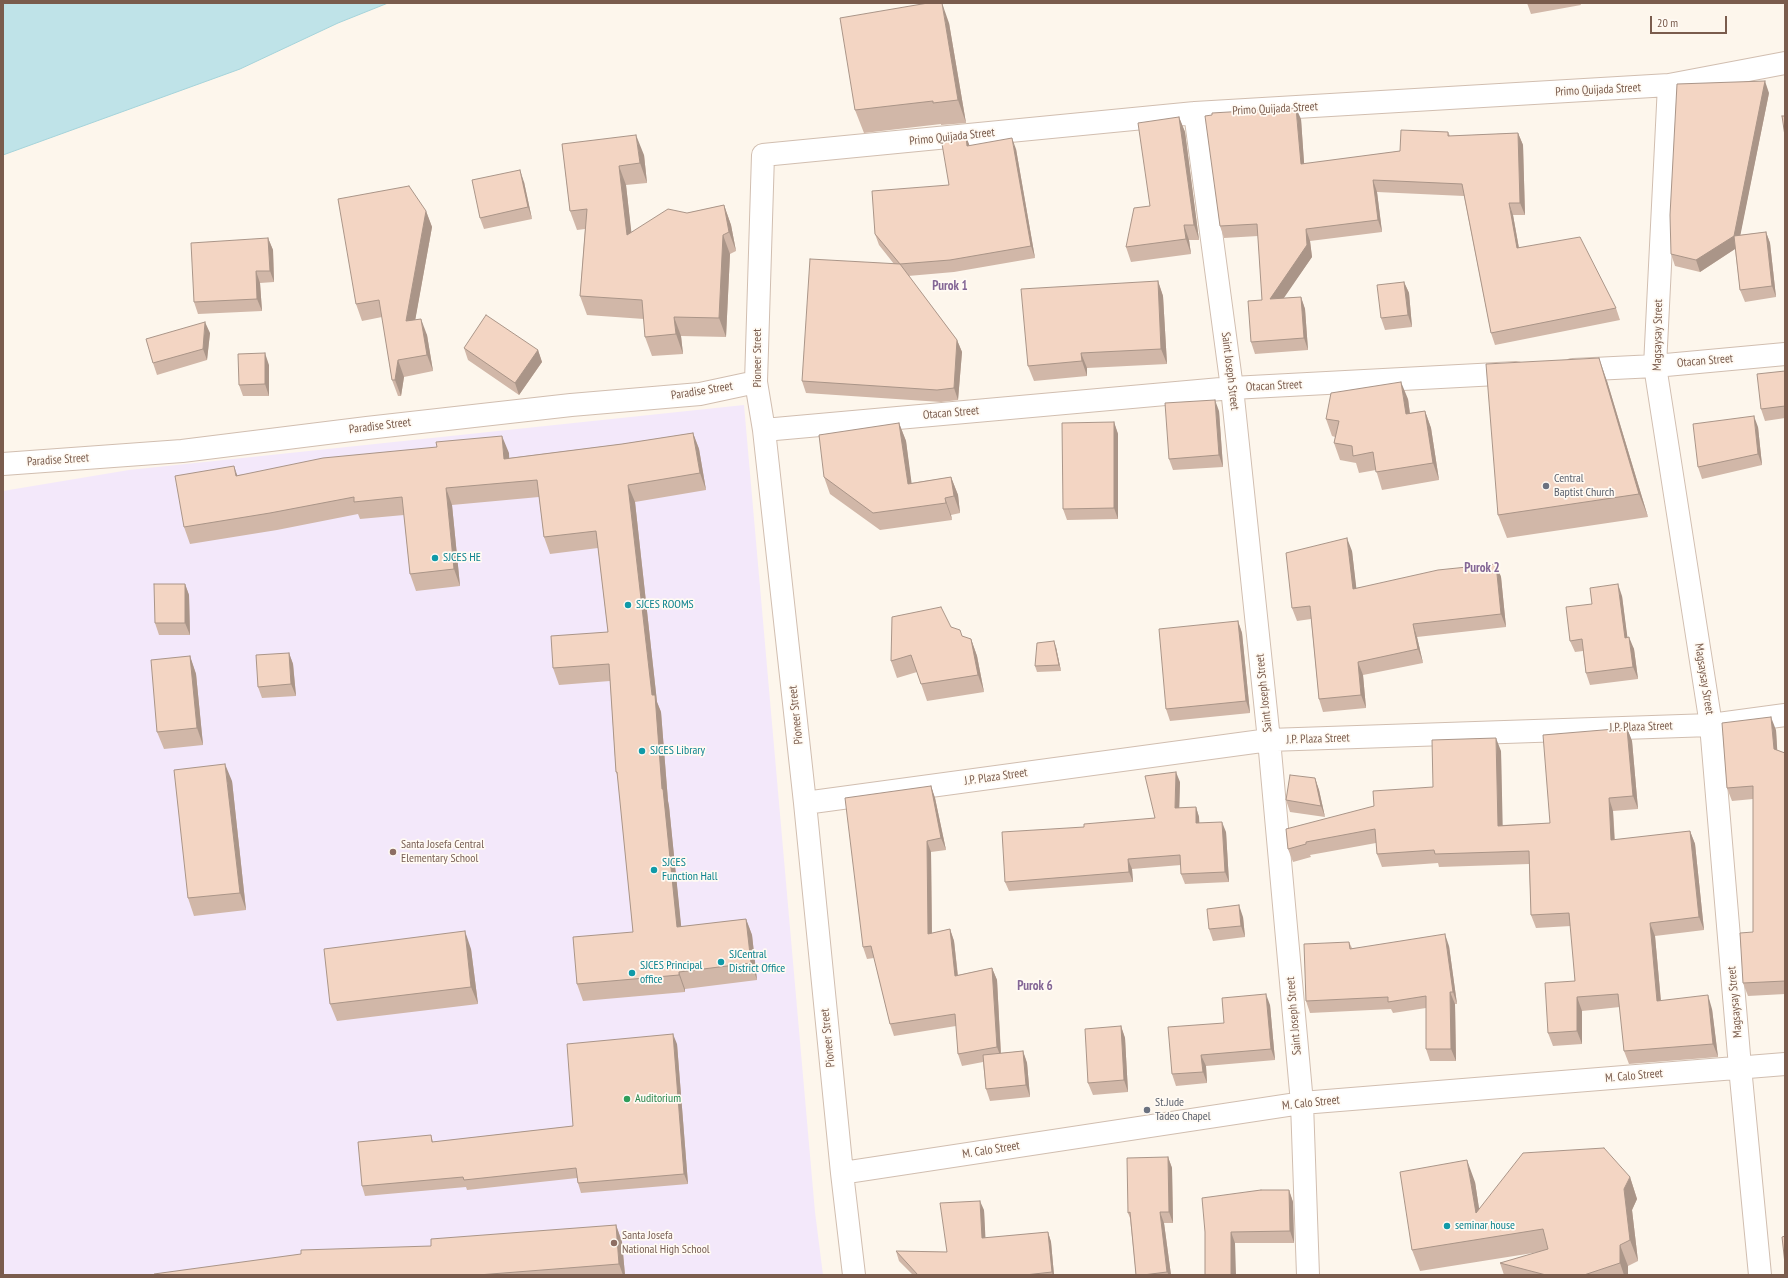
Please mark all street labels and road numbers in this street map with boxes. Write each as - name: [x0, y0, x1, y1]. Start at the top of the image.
- street label: Primo Quijada Street: [1555, 81, 1641, 99]
- street label: Primo Quijada Street: [1232, 100, 1318, 118]
- street label: Primo Quijada Street: [909, 125, 995, 149]
- street label: Magsaysay Street: [1650, 299, 1666, 371]
- street label: Pioneer Street: [751, 329, 765, 387]
- street label: Saint Joseph Street: [1218, 331, 1242, 411]
- street label: Otacan Street: [1676, 351, 1734, 371]
- street label: Otacan Street: [1245, 377, 1303, 395]
- street label: Paradise Street: [670, 379, 734, 403]
- street label: Otacan Street: [922, 403, 980, 423]
- street label: Paradise Street: [348, 415, 412, 437]
- street label: Paradise Street: [26, 451, 90, 469]
- street label: Magsaysay Street: [1691, 642, 1717, 716]
- street label: Saint Joseph Street: [1253, 653, 1275, 733]
- street label: Pioneer Street: [786, 685, 806, 745]
- street label: J.P. Plaza Street: [1609, 719, 1673, 735]
- street label: J.P. Plaza Street: [1286, 731, 1350, 747]
- street label: J.P. Plaza Street: [964, 765, 1028, 789]
- street label: Magsaysay Street: [1725, 966, 1745, 1038]
- street label: Saint Joseph Street: [1283, 976, 1305, 1056]
- street label: Pioneer Street: [818, 1008, 838, 1068]
- street label: M. Calo Street: [1605, 1066, 1663, 1086]
- street label: M. Calo Street: [1281, 1093, 1341, 1113]
- street label: M. Calo Street: [961, 1138, 1021, 1162]

